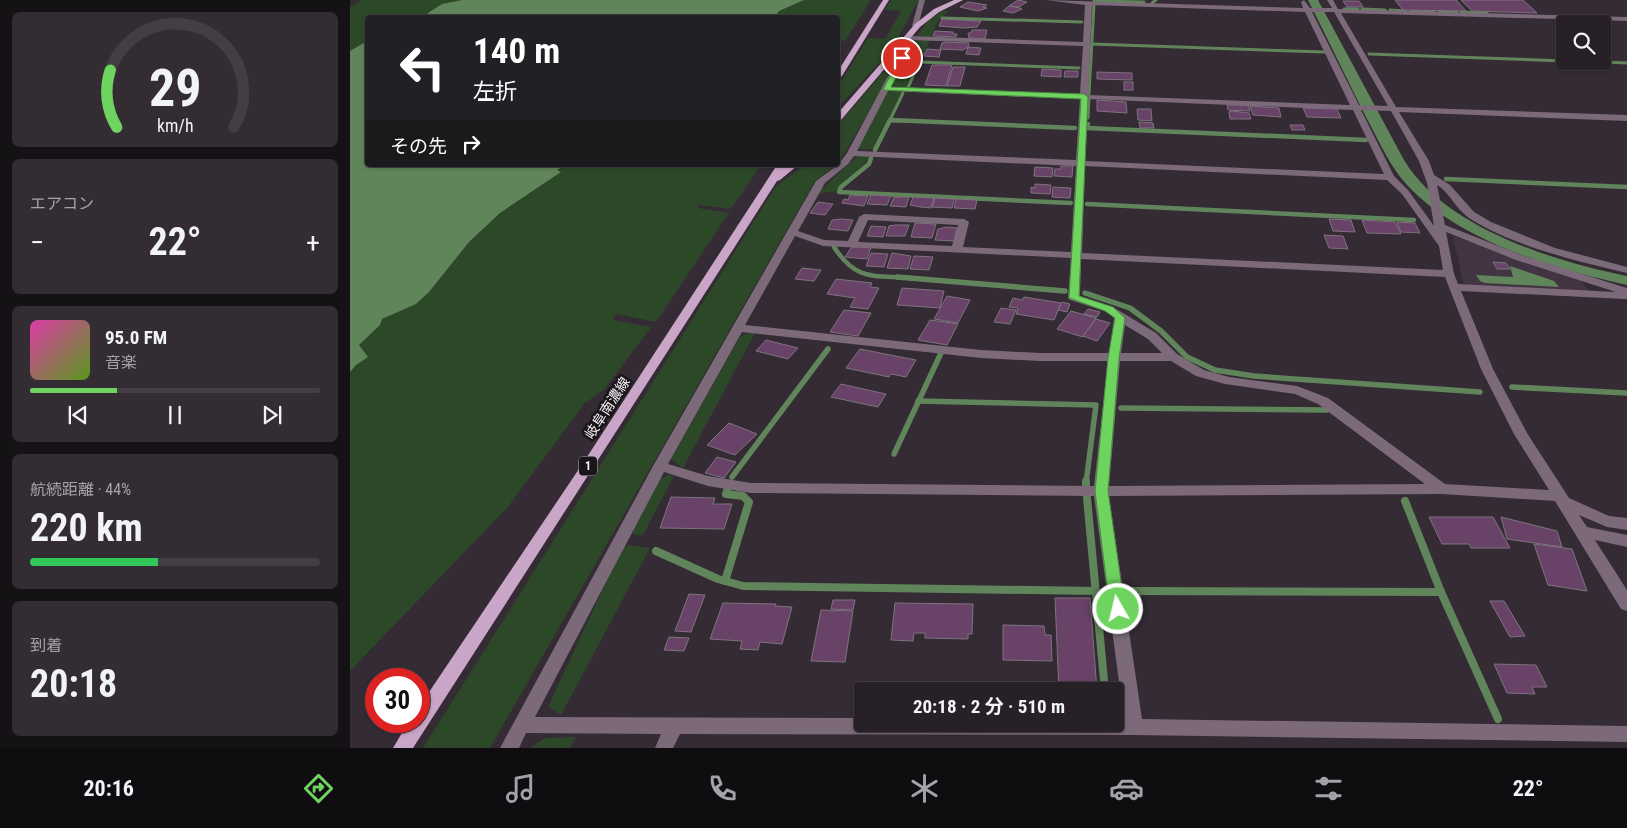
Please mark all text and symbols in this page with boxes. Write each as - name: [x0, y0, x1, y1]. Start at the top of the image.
- map controls: [1556, 15, 1611, 70]
- button: search: [1556, 15, 1611, 70]
- text: 140 m: [473, 31, 560, 72]
- icon: left: [390, 35, 455, 100]
- pin: [881, 37, 923, 79]
- icon: arrive: [888, 44, 916, 72]
- text: 29: [149, 58, 201, 119]
- text: 左折: [473, 79, 517, 104]
- text: km/h: [157, 115, 193, 136]
- icon: right: [457, 130, 485, 158]
- text: その先: [390, 135, 447, 158]
- text: エアコン: [30, 194, 94, 213]
- text: 22°: [148, 220, 202, 264]
- text: −: [30, 226, 44, 259]
- text: +: [306, 226, 320, 259]
- text: 95.0 FM: [105, 326, 167, 349]
- text: 音楽: [105, 353, 137, 372]
- street label: 岐阜南濃線: [581, 374, 633, 442]
- icon: previous: [64, 401, 92, 429]
- icon: pause: [161, 401, 189, 429]
- icon: next: [258, 401, 286, 429]
- road number: 1: [579, 456, 597, 476]
- text: 航続距離 · 44%: [30, 480, 131, 499]
- text: 220 km: [30, 506, 143, 550]
- position arrow: [1091, 582, 1143, 634]
- text: 到着: [30, 636, 62, 655]
- text: 20:18: [30, 662, 117, 706]
- speed limit sign: 30: [365, 668, 430, 733]
- text: 20:18 · 2 分 · 510 m: [913, 695, 1065, 718]
- icon: directions: [301, 771, 336, 806]
- icon: music: [503, 771, 538, 806]
- icon: phone: [705, 771, 740, 806]
- icon: climate: [907, 771, 942, 806]
- icon: car: [1109, 771, 1144, 806]
- icon: filters: [1311, 771, 1346, 806]
- text: 20:16: [83, 776, 134, 801]
- text: 22°: [1513, 776, 1543, 801]

